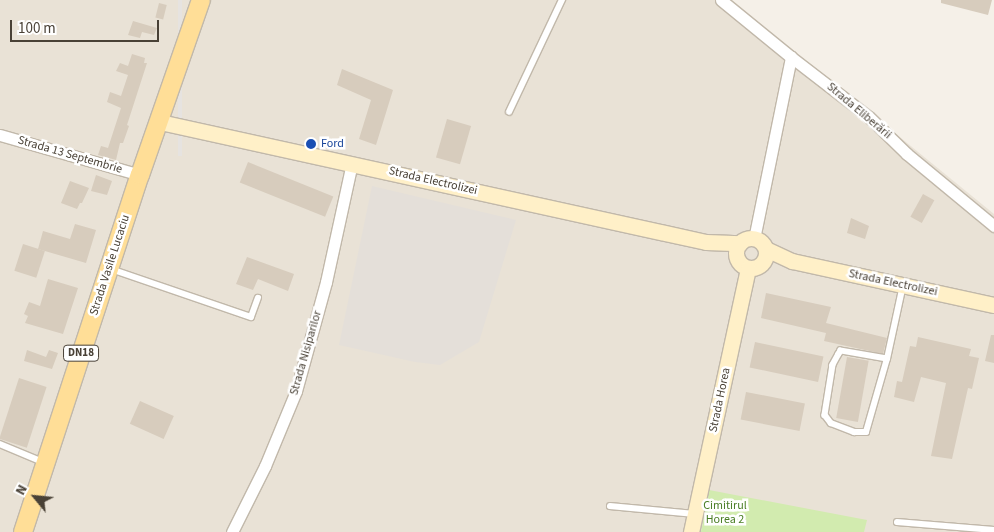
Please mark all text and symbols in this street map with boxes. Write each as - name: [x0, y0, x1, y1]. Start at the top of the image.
- scale bar: [12, 10, 161, 42]
- text: 100 m: [18, 18, 56, 39]
- street label: Strada Eliberării: [824, 80, 894, 142]
- street label: Strada 13 Septembrie: [16, 133, 124, 177]
- place label: Ford: [321, 137, 344, 151]
- marker: Ford: [305, 138, 317, 150]
- street label: Strada Electrolizei: [387, 164, 479, 198]
- street label: Strada Vasile Lucaciu: [87, 213, 133, 317]
- street label: Strada Electrolizei: [847, 267, 939, 299]
- street label: Strada Nisiparilor: [287, 309, 325, 397]
- road number: DN18: [62, 344, 100, 362]
- street label: Strada Horea: [706, 367, 734, 433]
- north arrow: [10, 472, 60, 522]
- text: N: [11, 481, 33, 499]
- park label: Cimitirul Horea 2: [703, 499, 747, 527]

